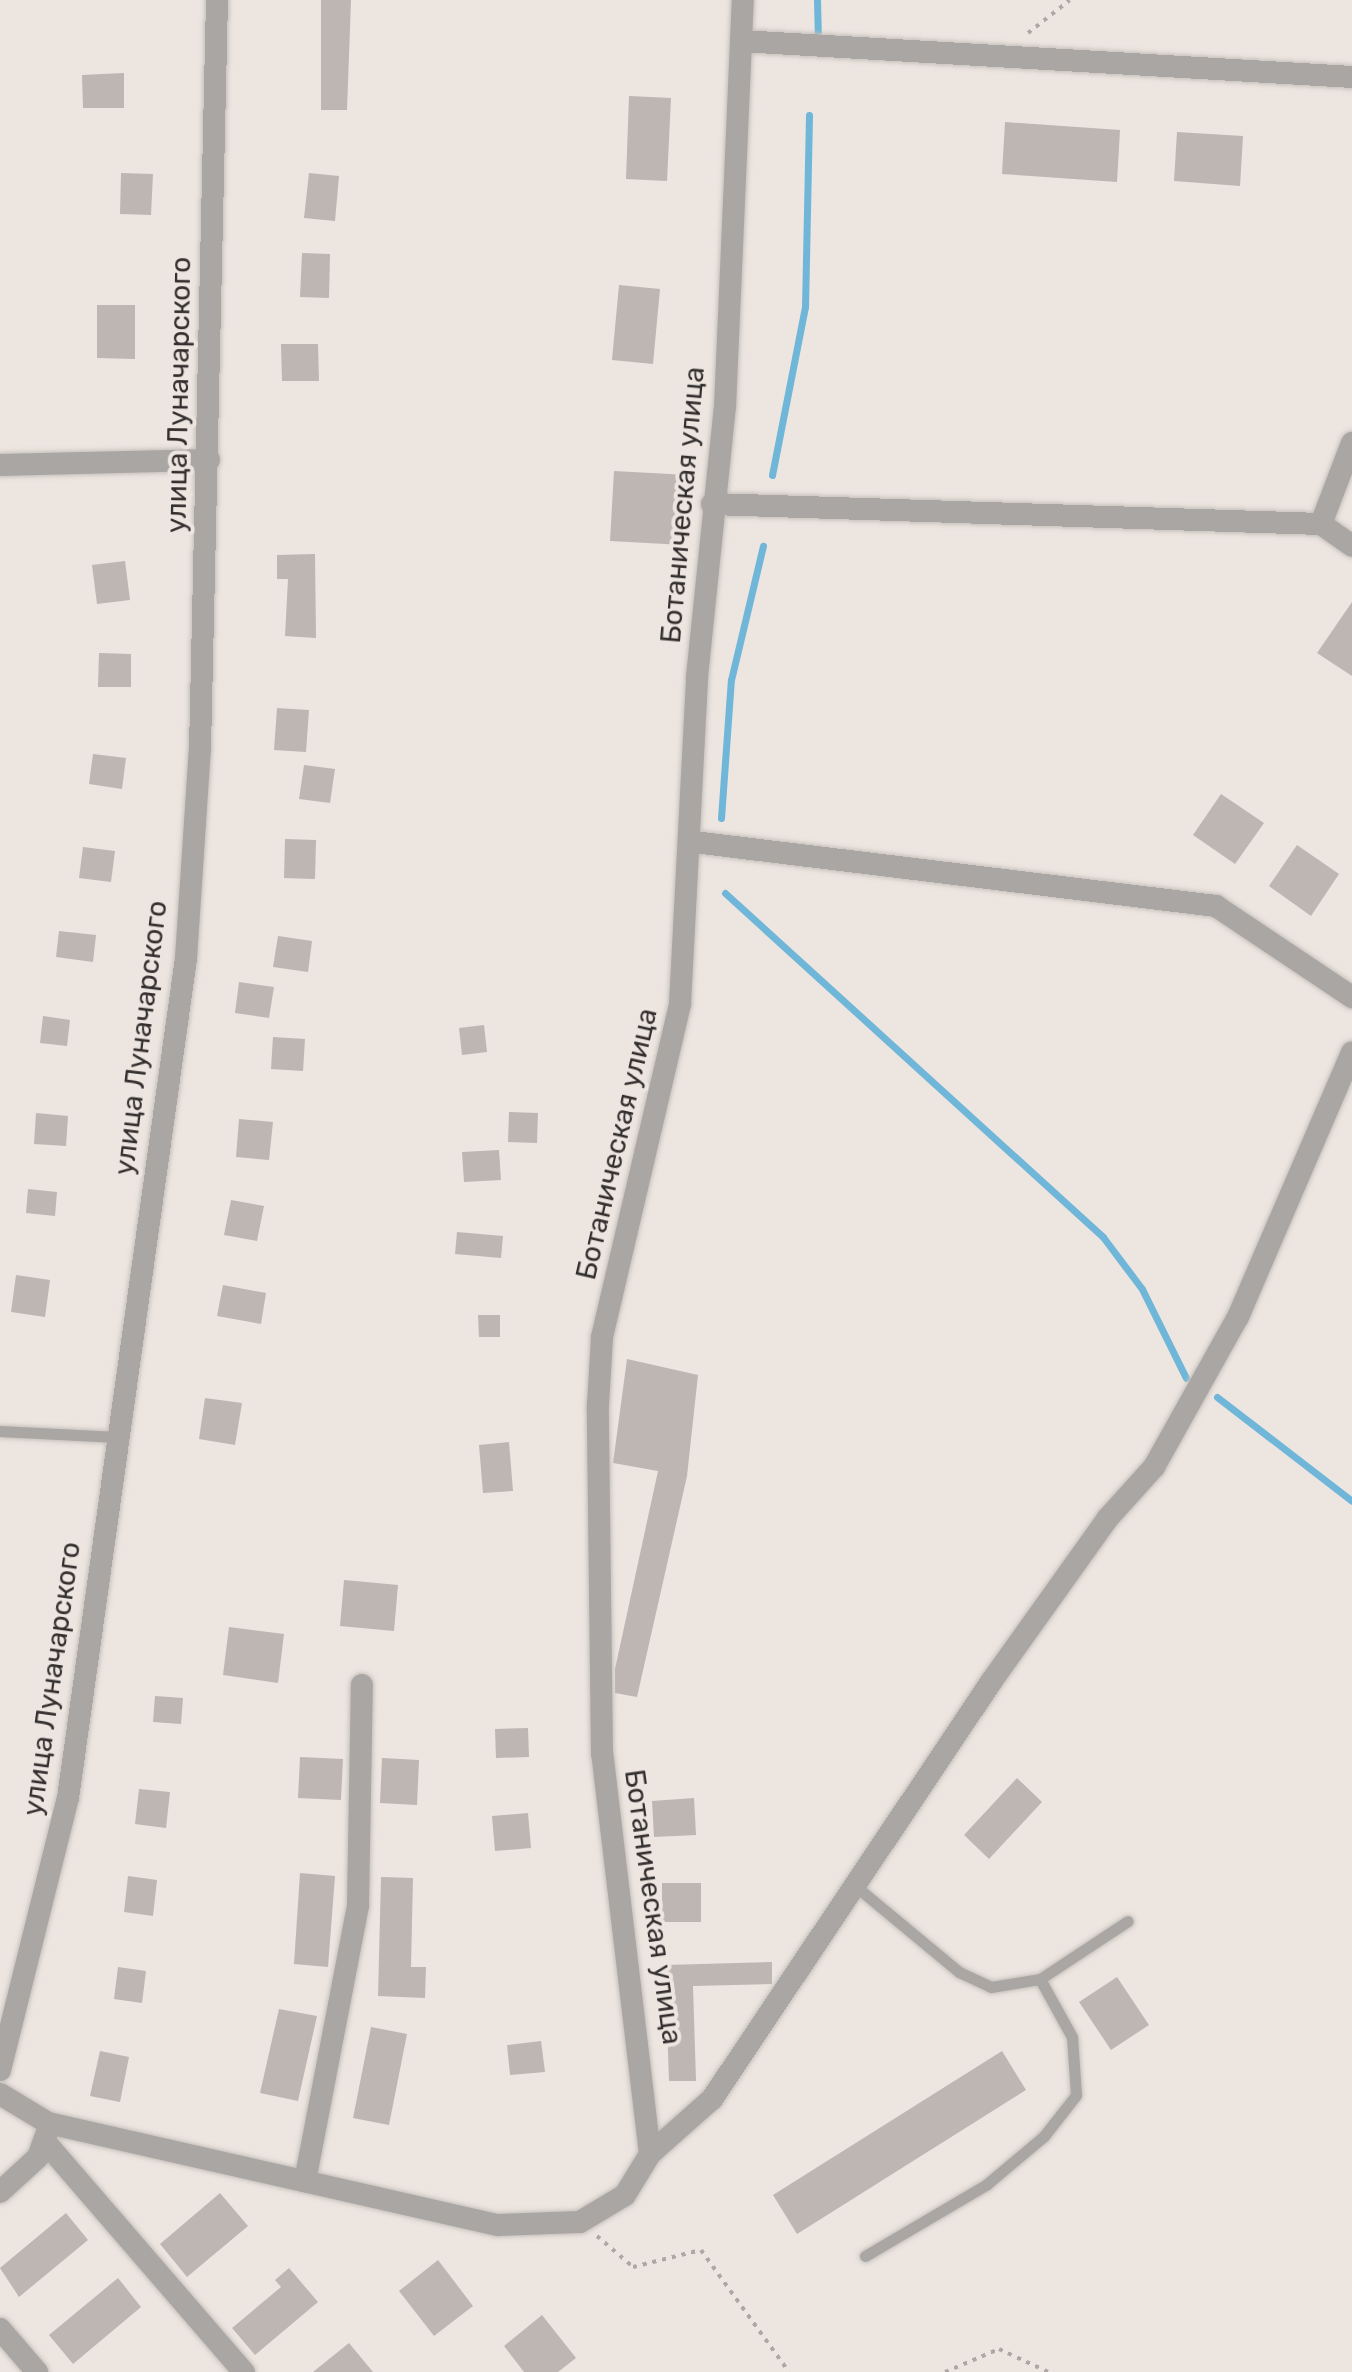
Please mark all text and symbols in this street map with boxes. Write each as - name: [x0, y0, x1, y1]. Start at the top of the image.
- street label: улица Луначарского: [160, 257, 198, 533]
- street label: Ботаническая улица: [654, 365, 712, 645]
- street label: улица Луначарского: [107, 899, 175, 1177]
- street label: Ботаническая улица: [569, 1005, 665, 1283]
- street label: улица Луначарского: [16, 1540, 88, 1818]
- street label: Ботаническая улица: [617, 1767, 689, 2047]

